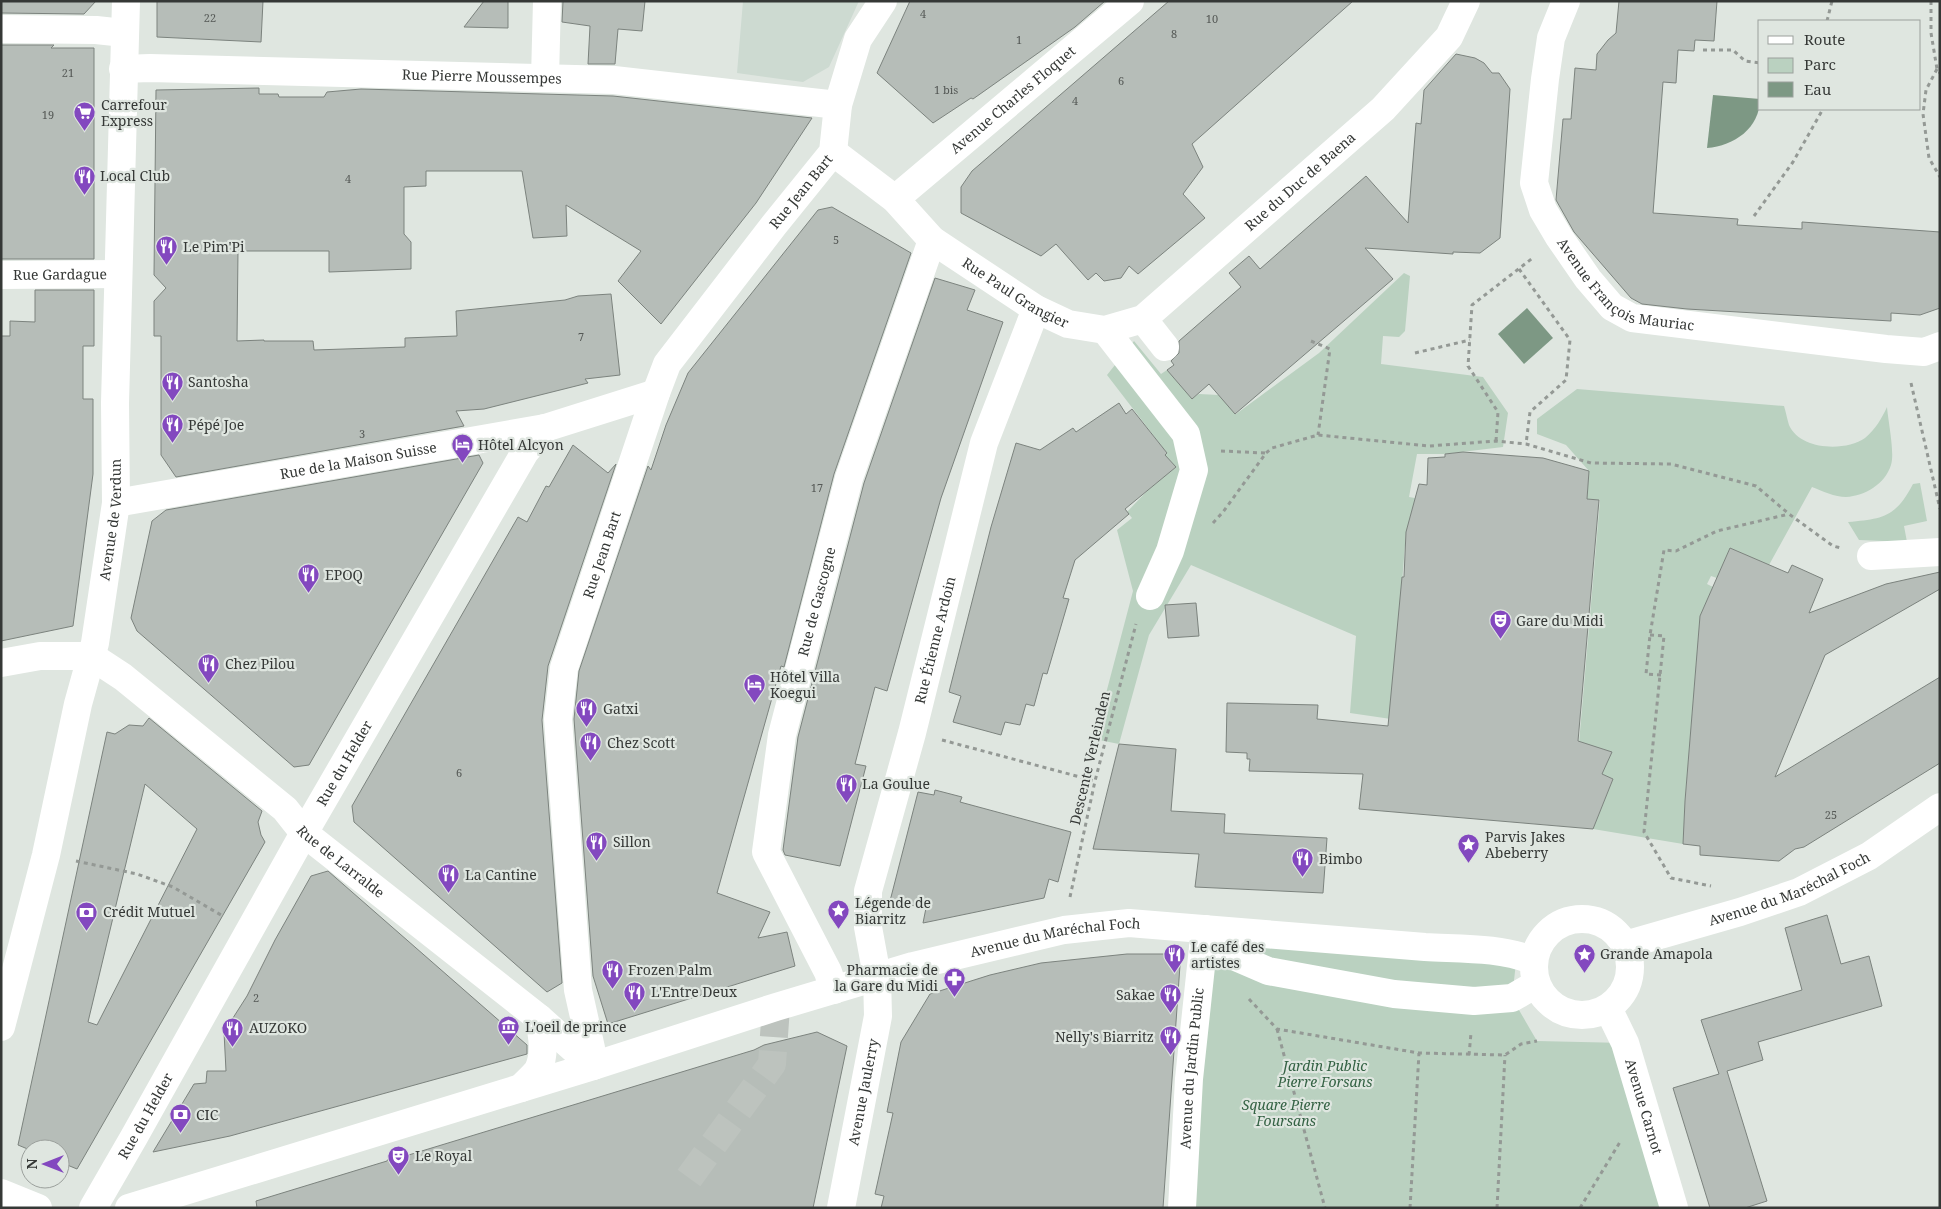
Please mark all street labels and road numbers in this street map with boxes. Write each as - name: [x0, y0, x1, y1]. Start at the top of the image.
- street label: Avenue Charles Floquet: [946, 41, 1079, 158]
- street label: Rue Pierre Moussempes: [402, 65, 562, 88]
- street label: Rue du Duc de Baena: [1240, 127, 1359, 235]
- street label: Rue Jean Bart: [765, 150, 837, 233]
- street label: Avenue François Mauriac: [1553, 234, 1696, 335]
- street label: Rue Paul Grangier: [959, 253, 1072, 332]
- street label: Rue Gardague: [13, 264, 107, 284]
- street label: Rue de la Maison Suisse: [278, 437, 438, 483]
- street label: Avenue de Verdun: [94, 459, 126, 582]
- street label: Rue Jean Bart: [578, 508, 625, 601]
- street label: Rue de Gascogne: [793, 545, 840, 658]
- street label: Rue Étienne Ardoin: [910, 574, 960, 706]
- street label: Descente Verleinden: [1065, 689, 1114, 827]
- street label: Rue du Helder: [312, 716, 377, 809]
- street label: Rue de Larralde: [293, 821, 389, 902]
- street label: Avenue du Maréchal Foch: [1706, 847, 1873, 930]
- street label: Avenue du Maréchal Foch: [968, 913, 1141, 961]
- street label: Avenue du Jardin Public: [1175, 987, 1208, 1149]
- street label: Avenue Jaulerry: [843, 1037, 882, 1147]
- street label: Avenue Carnot: [1621, 1056, 1667, 1156]
- street label: Rue du Helder: [113, 1069, 177, 1162]

